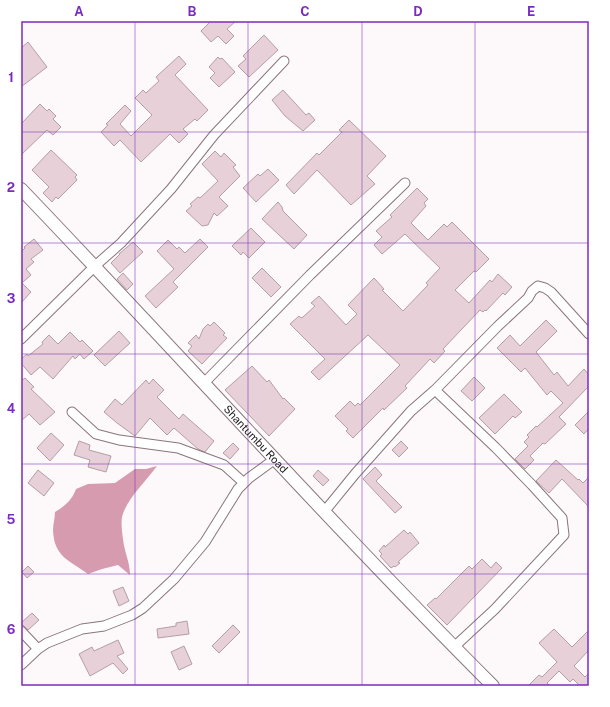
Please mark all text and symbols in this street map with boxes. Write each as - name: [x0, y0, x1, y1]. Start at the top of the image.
- text: A: [74, 4, 84, 19]
- text: B: [188, 4, 197, 19]
- text: C: [300, 4, 310, 19]
- text: D: [413, 4, 423, 19]
- text: E: [527, 4, 535, 19]
- text: 1: [8, 70, 14, 85]
- text: 2: [7, 180, 15, 195]
- text: 3: [7, 291, 16, 306]
- text: 4: [7, 401, 16, 416]
- street label: Shantumbu Road: [221, 403, 290, 475]
- text: 5: [7, 512, 16, 527]
- text: 6: [7, 622, 16, 637]

